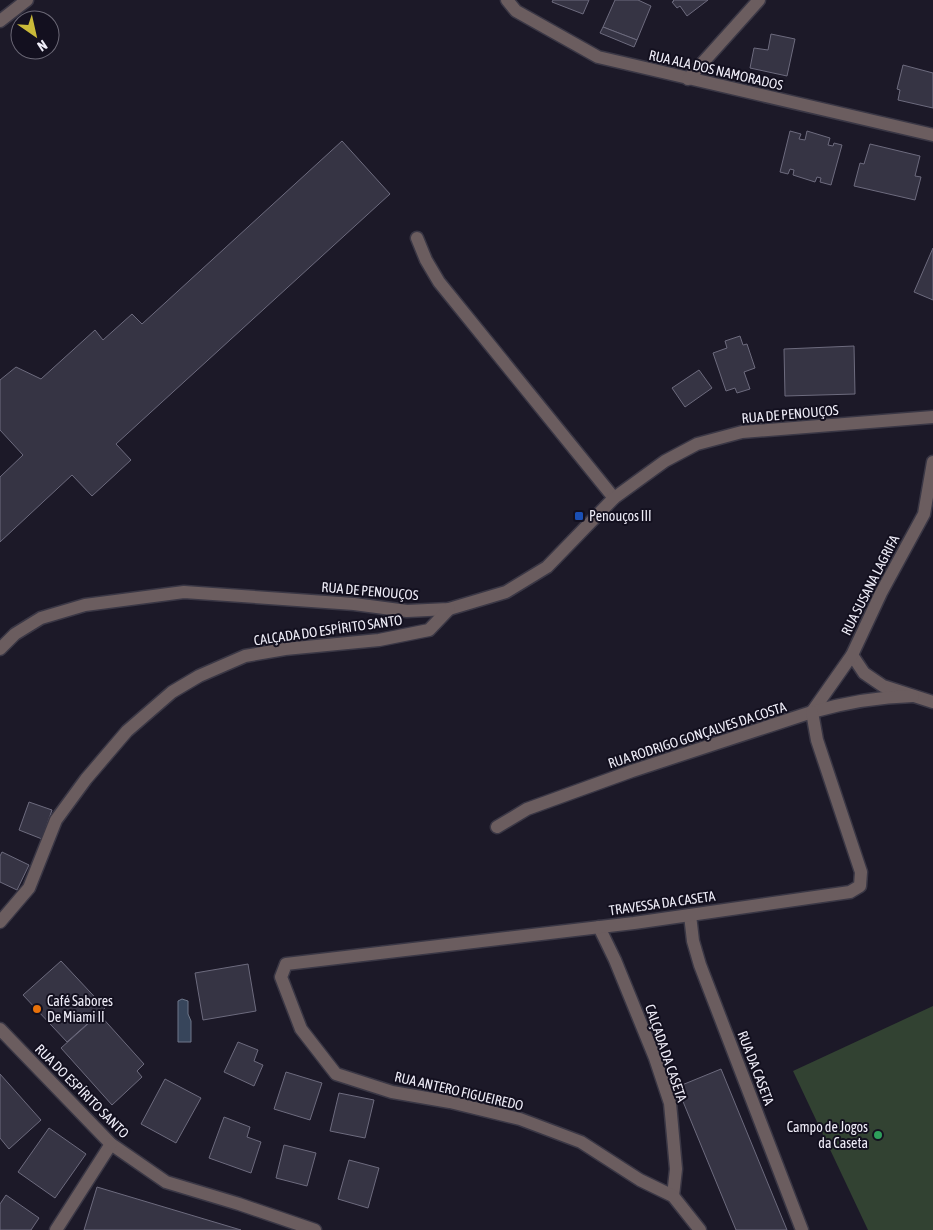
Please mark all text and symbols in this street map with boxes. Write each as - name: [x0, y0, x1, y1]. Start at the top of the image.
- north arrow: [10, 10, 60, 60]
- text: N: [34, 37, 50, 55]
- street label: RUA ALA DOS NAMORADOS: [647, 47, 785, 93]
- street label: RUA DE PENOUÇOS: [741, 402, 839, 426]
- place label: Penouços III: [589, 508, 652, 524]
- marker: Penouços III: [573, 510, 585, 522]
- street label: RUA SUSANA LAGRIFA: [838, 532, 902, 638]
- street label: RUA DE PENOUÇOS: [321, 579, 419, 603]
- street label: CALÇADA DO ESPÍRITO SANTO: [253, 612, 403, 648]
- street label: RUA RODRIGO GONÇALVES DA COSTA: [606, 699, 788, 771]
- street label: TRAVESSA DA CASETA: [608, 888, 716, 918]
- place label: Café Sabores De Miami II: [47, 993, 113, 1025]
- street label: CALÇADA DA CASETA: [642, 1002, 690, 1104]
- marker: Café Sabores De Miami II: [31, 1003, 43, 1015]
- street label: RUA DA CASETA: [735, 1029, 778, 1107]
- street label: RUA DO ESPÍRITO SANTO: [32, 1041, 132, 1141]
- street label: RUA ANTERO FIGUEIREDO: [393, 1068, 525, 1114]
- place label: Campo de Jogos da Caseta: [787, 1119, 868, 1151]
- marker: Campo de Jogos da Caseta: [872, 1129, 884, 1141]

